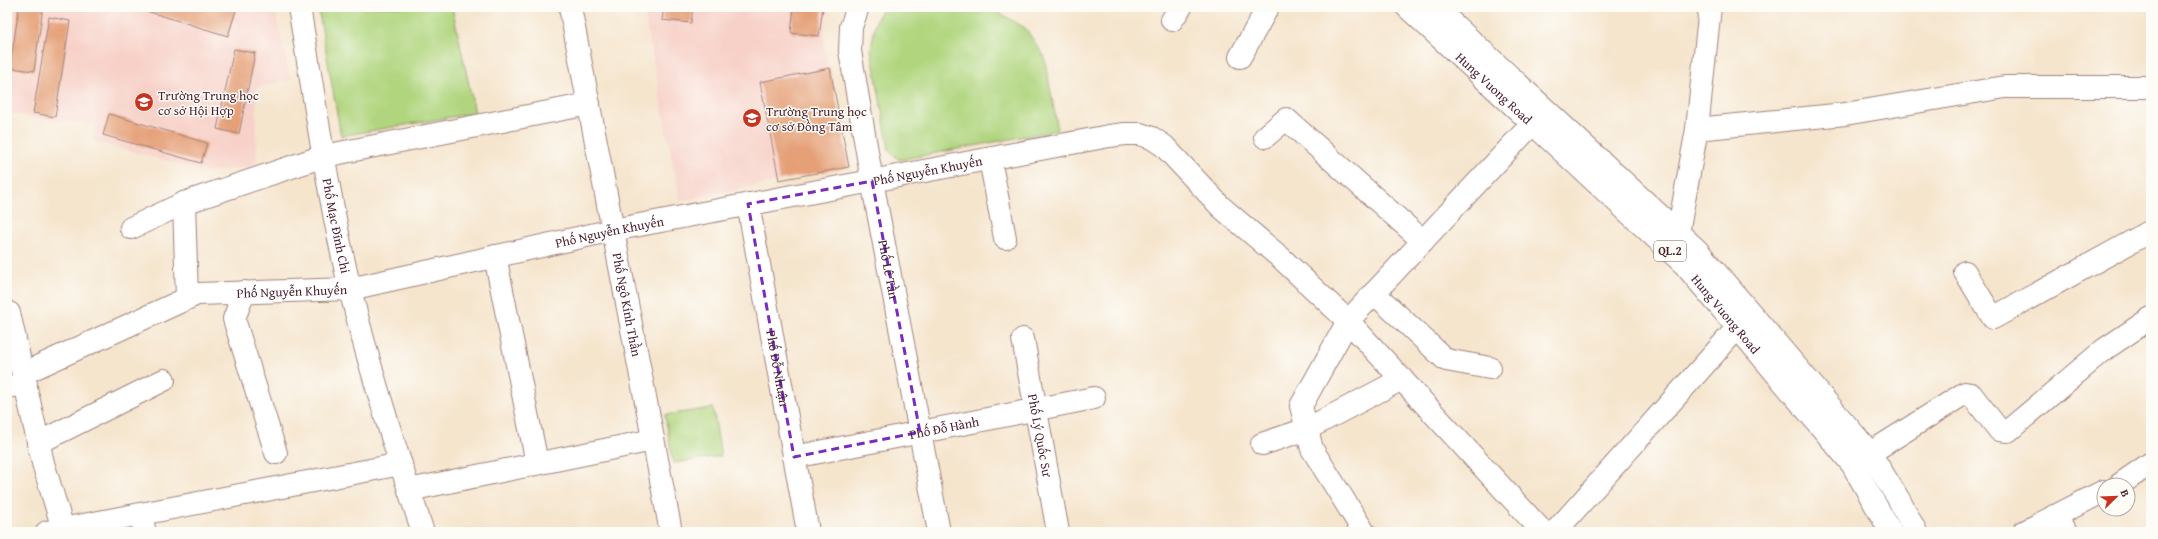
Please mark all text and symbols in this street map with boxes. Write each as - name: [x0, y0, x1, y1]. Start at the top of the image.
- street label: Hung Vuong Road: [1451, 48, 1536, 129]
- place label: Trường Trung học cơ sở Hội Hợp: [158, 86, 259, 120]
- school or university icon: Trường Trung học cơ sở Hội Hợp: [133, 91, 155, 113]
- place label: Trường Trung học cơ sở Đồng Tâm: [766, 102, 867, 136]
- school or university icon: Trường Trung học cơ sở Đồng Tâm: [741, 107, 763, 129]
- street label: Phố Nguyễn Khuyến: [872, 151, 984, 191]
- street label: Phố Mạc Đĩnh Chi: [318, 177, 355, 276]
- street label: Phố Nguyễn Khuyến: [553, 211, 666, 253]
- street label: Phố Lê Tần: [873, 238, 903, 301]
- road number: QL.2: [1654, 241, 1686, 261]
- street label: Phố Ngô Kính Thần: [607, 251, 646, 359]
- street label: Hung Vuong Road: [1687, 270, 1765, 358]
- street label: Phố Nguyễn Khuyến: [236, 280, 348, 303]
- street label: Phố Đỗ Nhuận: [761, 328, 794, 409]
- street label: Phố Lý Quốc Sư: [1023, 392, 1057, 479]
- street label: Phố Đỗ Hành: [908, 412, 981, 444]
- north arrow: [2096, 477, 2136, 517]
- text: B: [2117, 487, 2134, 500]

